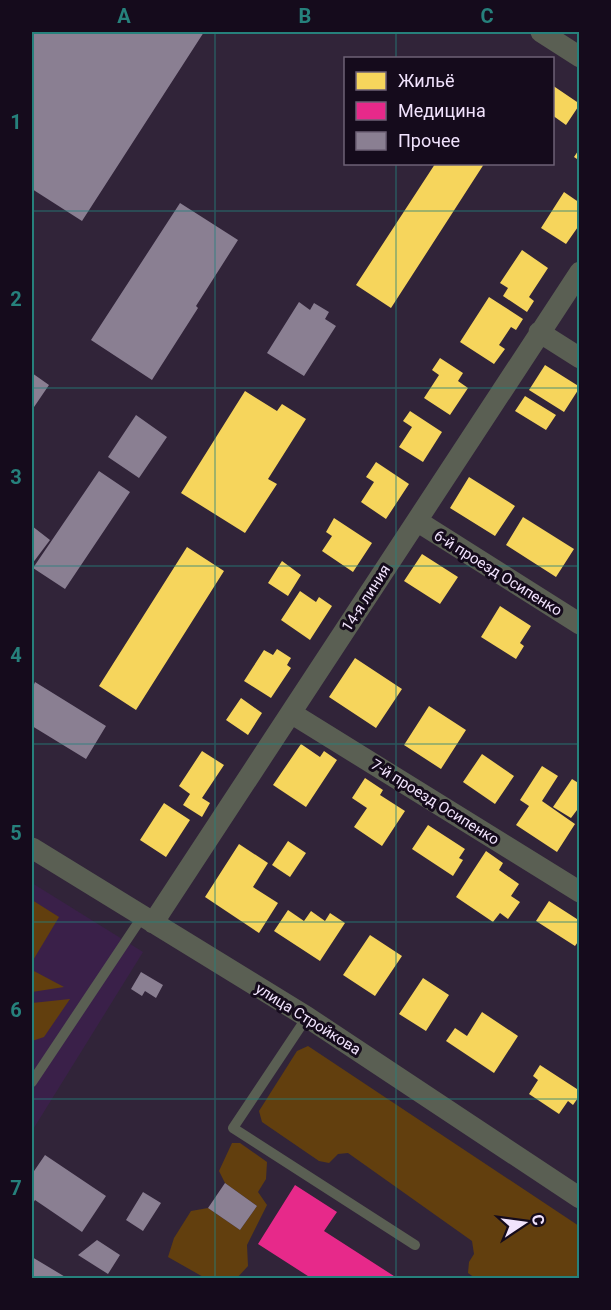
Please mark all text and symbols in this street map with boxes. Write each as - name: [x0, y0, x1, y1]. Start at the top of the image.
- text: A: [117, 4, 131, 28]
- text: B: [299, 4, 311, 28]
- text: C: [480, 4, 494, 28]
- legend: [344, 57, 554, 165]
- text: Жильё: [398, 70, 454, 91]
- text: Медицина: [398, 100, 486, 121]
- text: 1: [10, 110, 22, 134]
- text: Прочее: [398, 130, 460, 151]
- text: 2: [10, 287, 22, 311]
- text: 3: [10, 465, 22, 489]
- street label: 6-й проезд Осипенко: [431, 526, 565, 620]
- street label: 14-я линия: [338, 561, 394, 635]
- text: 4: [10, 643, 22, 667]
- street label: 7-й проезд Осипенко: [368, 755, 502, 849]
- text: 5: [10, 821, 22, 845]
- street label: улица Стройкова: [252, 979, 364, 1059]
- text: 6: [10, 998, 22, 1022]
- text: 7: [10, 1176, 22, 1200]
- north arrow: [494, 1193, 554, 1253]
- text: С: [528, 1213, 549, 1227]

